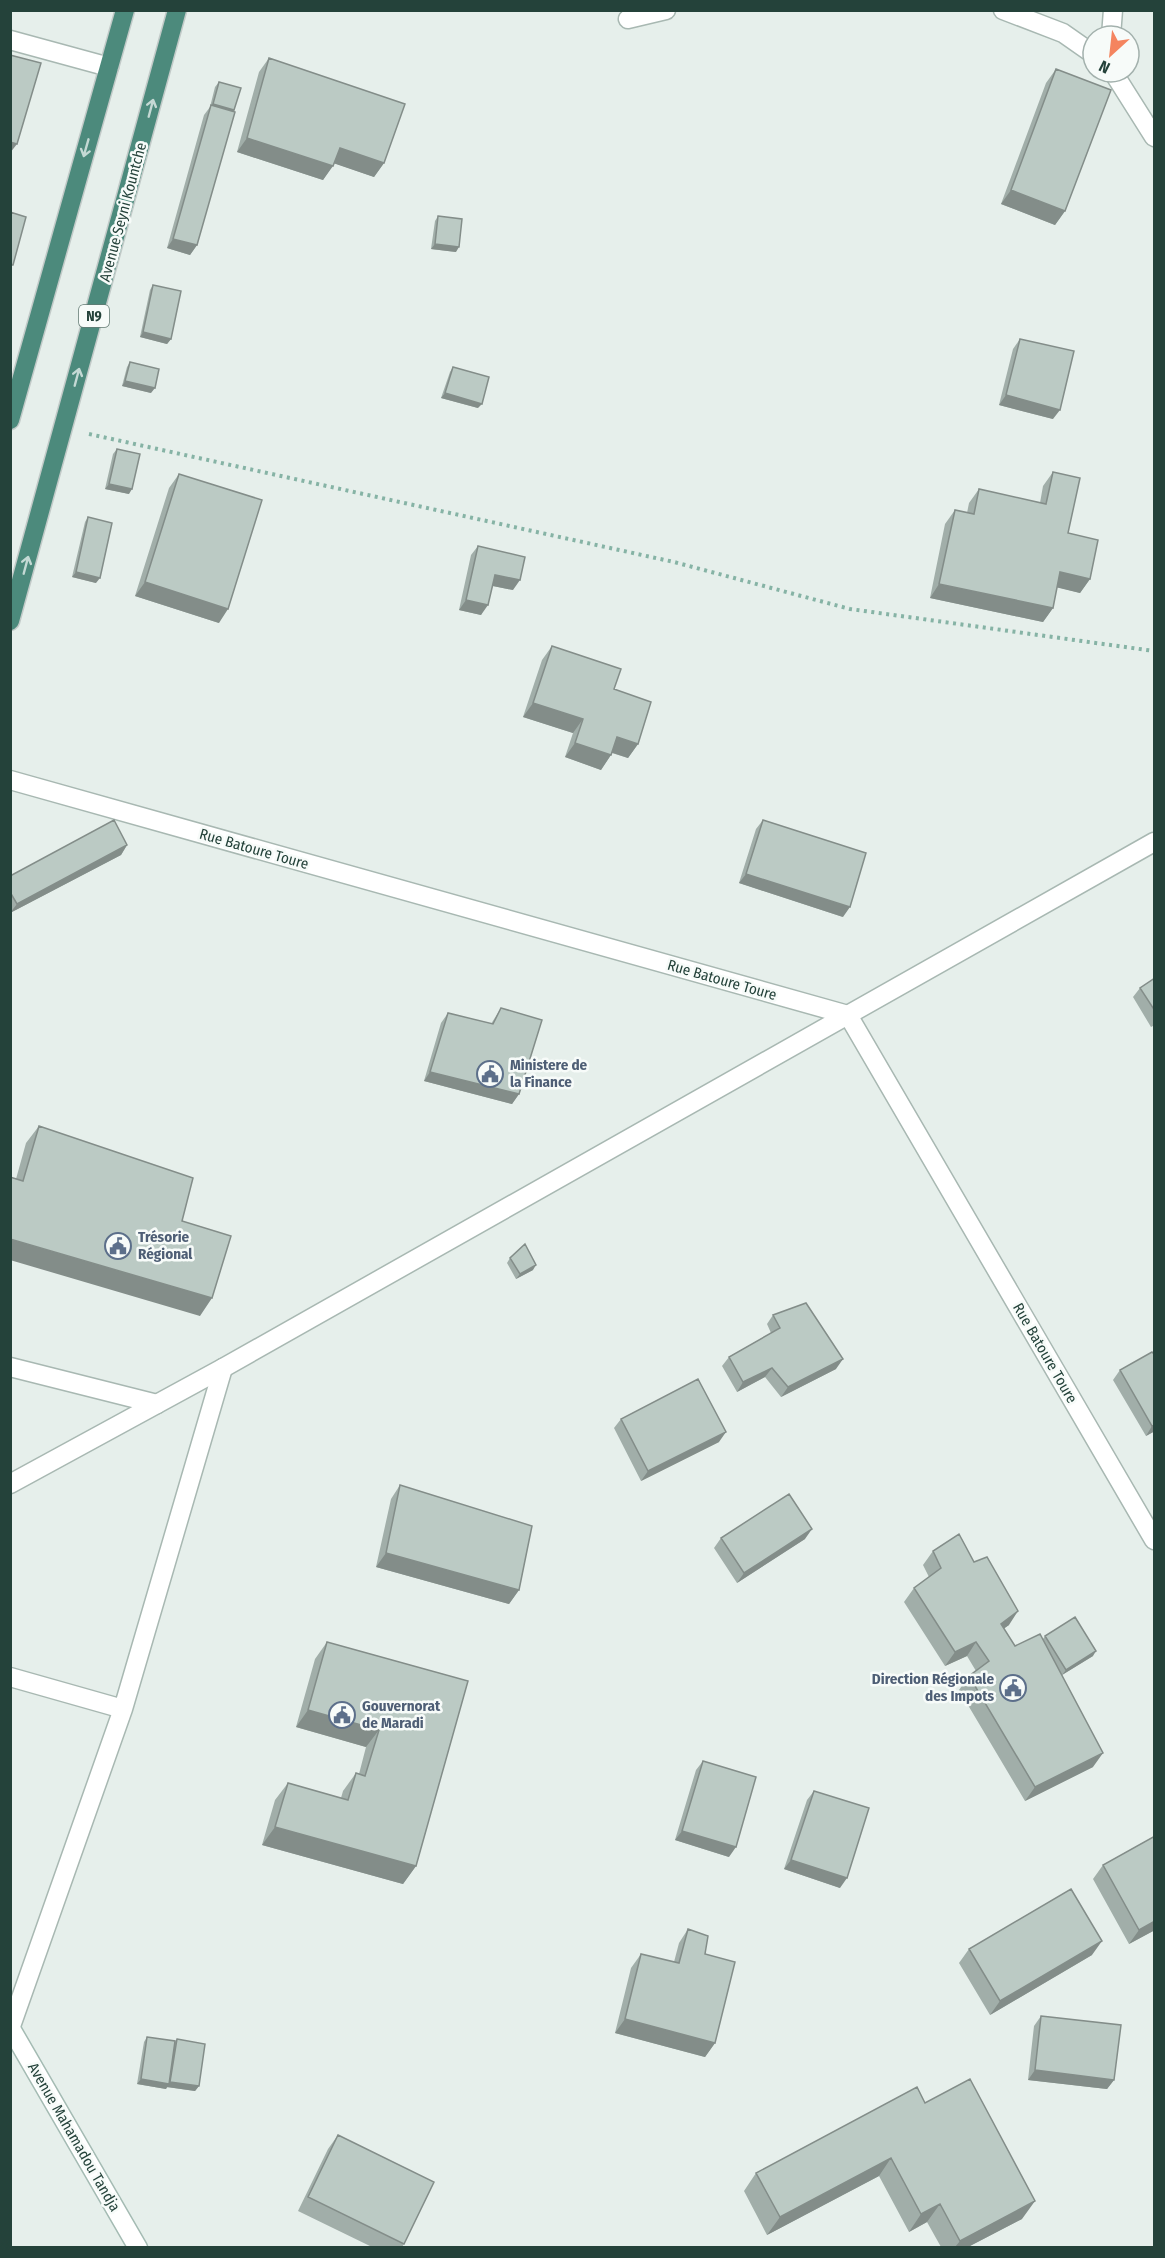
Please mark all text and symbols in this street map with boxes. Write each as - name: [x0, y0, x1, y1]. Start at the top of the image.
- north arrow: [1081, 24, 1141, 84]
- text: N: [1096, 56, 1113, 78]
- one-way arrow: [146, 98, 157, 117]
- one-way arrow: [80, 138, 91, 157]
- street label: Avenue Seyni Kountche: [96, 141, 150, 283]
- road number: N9: [79, 305, 109, 327]
- one-way arrow: [72, 367, 83, 386]
- one-way arrow: [21, 556, 32, 575]
- street label: Rue Batoure Toure: [197, 825, 311, 873]
- street label: Rue Batoure Toure: [665, 956, 779, 1004]
- place label: Ministere de la Finance: [510, 1056, 588, 1091]
- public building icon: Ministere de la Finance: [475, 1059, 505, 1089]
- place label: Trésorie Régional: [138, 1228, 193, 1263]
- public building icon: Trésorie Régional: [103, 1231, 133, 1261]
- street label: Rue Batoure Toure: [1009, 1300, 1081, 1406]
- place label: Direction Régionale des Impots: [872, 1670, 994, 1705]
- public building icon: Direction Régionale des Impots: [998, 1673, 1028, 1703]
- place label: Gouvernorat de Maradi: [362, 1697, 441, 1732]
- public building icon: Gouvernorat de Maradi: [327, 1700, 357, 1730]
- street label: Avenue Mahamadou Tandja: [24, 2059, 124, 2215]

